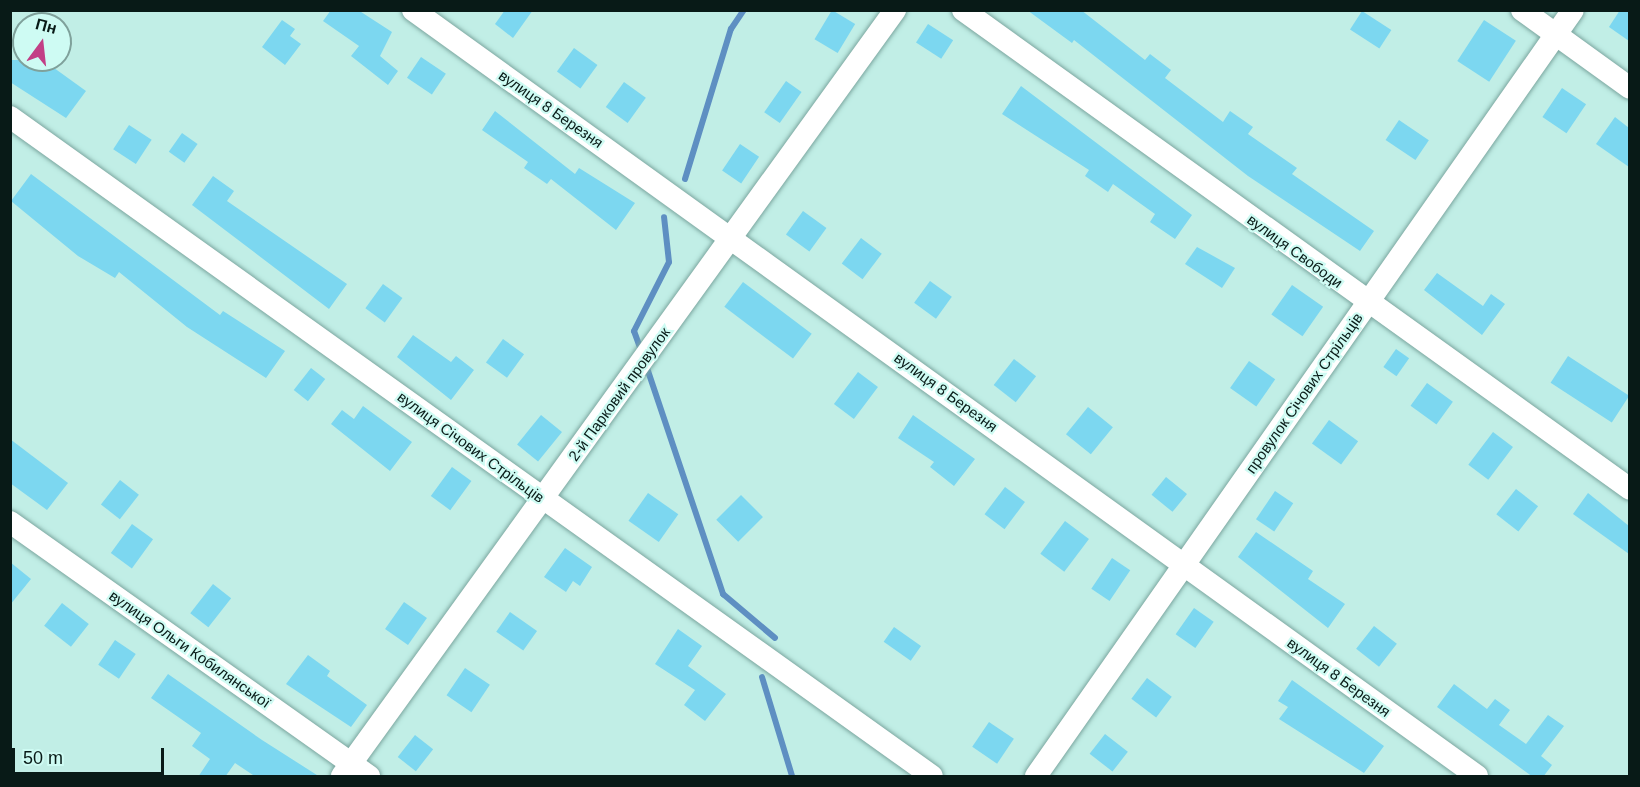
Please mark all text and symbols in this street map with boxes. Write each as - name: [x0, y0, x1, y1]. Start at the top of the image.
- north arrow: [12, 12, 72, 72]
- text: Пн: [34, 15, 59, 37]
- street label: вулиця 8 Березня: [495, 66, 607, 152]
- street label: вулиця Свободи: [1244, 210, 1346, 292]
- street label: провулок Січових Стрільців: [1242, 309, 1366, 477]
- street label: 2-й Парковий провулок: [564, 324, 674, 464]
- street label: вулиця 8 Березня: [891, 349, 1001, 435]
- street label: вулиця Січових Стрільців: [394, 388, 548, 506]
- street label: вулиця Ольги Кобилянської: [106, 586, 274, 712]
- street label: вулиця 8 Березня: [1284, 634, 1394, 720]
- scale bar: [15, 736, 166, 774]
- text: 50 m: [23, 748, 63, 768]

